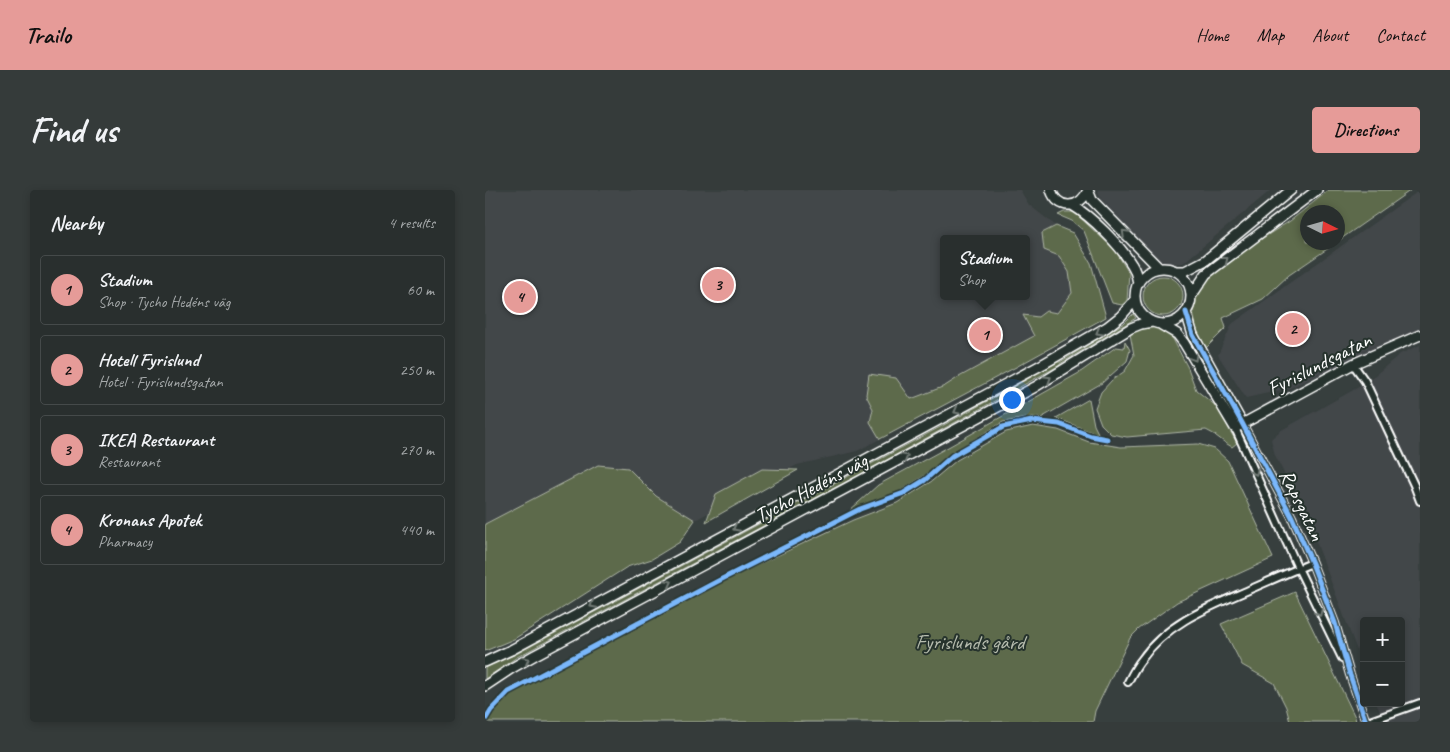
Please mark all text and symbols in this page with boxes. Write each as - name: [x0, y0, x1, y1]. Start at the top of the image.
- text: Trailo: [25, 20, 71, 50]
- text: Home: [1196, 24, 1229, 46]
- text: Map: [1257, 24, 1284, 46]
- text: About: [1312, 24, 1348, 46]
- text: Contact: [1376, 24, 1425, 46]
- button: Directions: [1312, 107, 1420, 153]
- text: Find us: [30, 108, 117, 153]
- north arrow: [1300, 205, 1345, 250]
- text: Nearby: [50, 210, 103, 236]
- text: 4 results: [388, 213, 435, 233]
- one-way arrow: [1122, 230, 1131, 239]
- popup: [940, 235, 1030, 300]
- text: Stadium: [958, 246, 1012, 270]
- one-way arrow: [1219, 256, 1228, 265]
- pin: 3: [702, 266, 734, 304]
- text: Stadium: [98, 268, 152, 292]
- text: Shop: [958, 270, 985, 290]
- pin: 4: [504, 278, 536, 316]
- text: 1: [63, 280, 71, 300]
- text: 60 m: [407, 280, 434, 300]
- text: Shop · Tycho Hedéns väg: [98, 292, 231, 312]
- pin: 2: [1277, 310, 1309, 348]
- pin: 1: [969, 316, 1001, 354]
- one-way arrow: [1096, 325, 1105, 335]
- street label: Fyrislundsgatan: [1263, 326, 1376, 401]
- text: Hotell Fyrislund: [98, 348, 199, 372]
- one-way arrow: [1187, 353, 1197, 362]
- text: 2: [63, 360, 71, 380]
- text: 250 m: [400, 360, 434, 380]
- text: Hotel · Fyrislundsgatan: [98, 372, 223, 392]
- one-way arrow: [1042, 376, 1051, 385]
- your location: [999, 387, 1025, 413]
- one-way arrow: [953, 405, 962, 415]
- text: IKEA Restaurant: [98, 428, 214, 452]
- text: 3: [63, 440, 71, 460]
- text: 270 m: [400, 440, 434, 460]
- street label: Tycho Hedéns väg: [750, 447, 873, 529]
- text: Restaurant: [98, 452, 160, 472]
- one-way arrow: [900, 453, 909, 463]
- street label: Rapsgatan: [1274, 465, 1331, 545]
- one-way arrow: [1249, 467, 1260, 476]
- text: Kronans Apotek: [98, 508, 201, 532]
- text: 4: [63, 520, 71, 540]
- text: 440 m: [400, 520, 434, 540]
- one-way arrow: [733, 522, 742, 532]
- text: Pharmacy: [98, 532, 152, 552]
- one-way arrow: [664, 579, 673, 589]
- one-way arrow: [590, 599, 599, 609]
- one-way arrow: [1313, 608, 1323, 617]
- map controls: [1360, 617, 1405, 707]
- button: +: [1360, 617, 1405, 662]
- park label: Fyrislunds gård: [915, 629, 1028, 655]
- one-way arrow: [521, 656, 530, 666]
- button: −: [1360, 662, 1405, 707]

